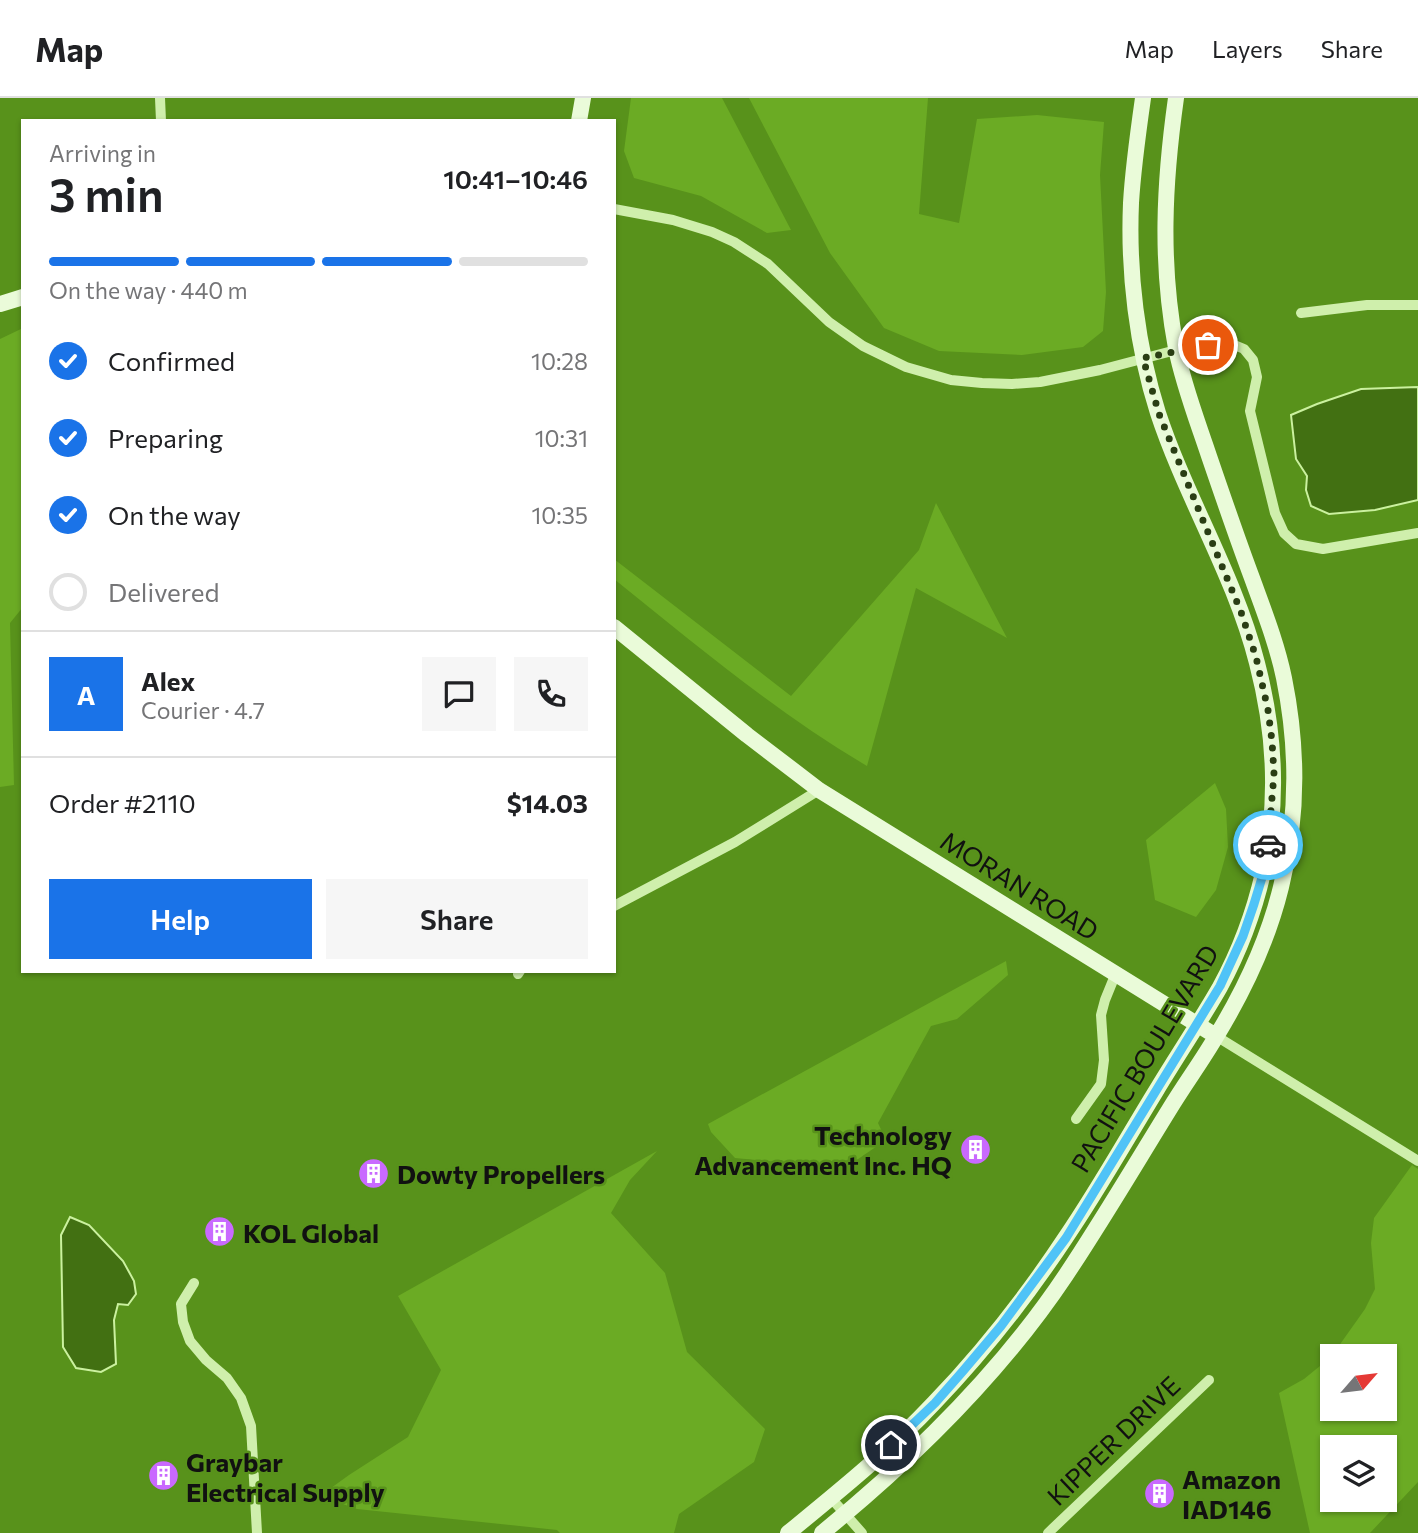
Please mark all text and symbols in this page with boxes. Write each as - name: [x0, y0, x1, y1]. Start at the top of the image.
- text: Map: [35, 28, 103, 69]
- text: Map: [1125, 34, 1174, 63]
- text: Layers: [1212, 34, 1283, 63]
- text: Share: [1321, 34, 1383, 63]
- text: Arriving in: [49, 139, 156, 167]
- text: 10:41–10:46: [443, 163, 588, 194]
- text: 3 min: [49, 165, 164, 221]
- text: On the way · 440 m: [49, 276, 248, 304]
- pin: [1178, 315, 1238, 375]
- icon: bag: [1189, 326, 1227, 364]
- icon: check: [49, 342, 87, 380]
- text: Confirmed: [108, 345, 235, 376]
- text: 10:28: [531, 347, 588, 375]
- icon: check: [49, 419, 87, 457]
- text: Preparing: [108, 422, 223, 453]
- text: 10:31: [535, 424, 588, 452]
- icon: check: [49, 496, 87, 534]
- text: On the way: [108, 499, 241, 530]
- text: 10:35: [531, 501, 588, 529]
- text: Delivered: [108, 576, 219, 607]
- button: chat: [422, 657, 496, 731]
- button: phone: [514, 657, 588, 731]
- text: Alex: [141, 665, 195, 696]
- text: A: [77, 679, 95, 710]
- text: Courier · 4.7: [141, 696, 265, 724]
- text: Order #2110: [49, 787, 196, 818]
- text: $14.03: [507, 787, 588, 818]
- courier: [1233, 810, 1303, 880]
- street label: MORAN ROAD: [935, 824, 1105, 946]
- icon: car: [1249, 826, 1287, 864]
- button: Help: [49, 879, 312, 959]
- button: Share: [326, 879, 588, 959]
- street label: PACIFIC BOULEVARD: [1064, 939, 1224, 1177]
- place label: Technology Advancement Inc. HQ: [694, 1119, 952, 1180]
- building icon: Technology Advancement Inc. HQ: [958, 1132, 992, 1166]
- building icon: Dowty Propellers: [357, 1156, 391, 1190]
- place label: Dowty Propellers: [397, 1158, 605, 1189]
- building icon: KOL Global: [203, 1215, 237, 1249]
- place label: KOL Global: [243, 1217, 379, 1248]
- north arrow: [1320, 1344, 1396, 1421]
- map controls: [1320, 1344, 1397, 1512]
- street label: KIPPER DRIVE: [1040, 1369, 1186, 1511]
- pin: [861, 1415, 921, 1475]
- icon: home: [872, 1426, 910, 1464]
- button: layers: [1320, 1435, 1397, 1512]
- place label: Graybar Electrical Supply: [186, 1446, 385, 1507]
- building icon: Graybar Electrical Supply: [146, 1459, 180, 1493]
- place label: Amazon IAD146: [1182, 1463, 1281, 1524]
- building icon: Amazon IAD146: [1142, 1476, 1176, 1510]

